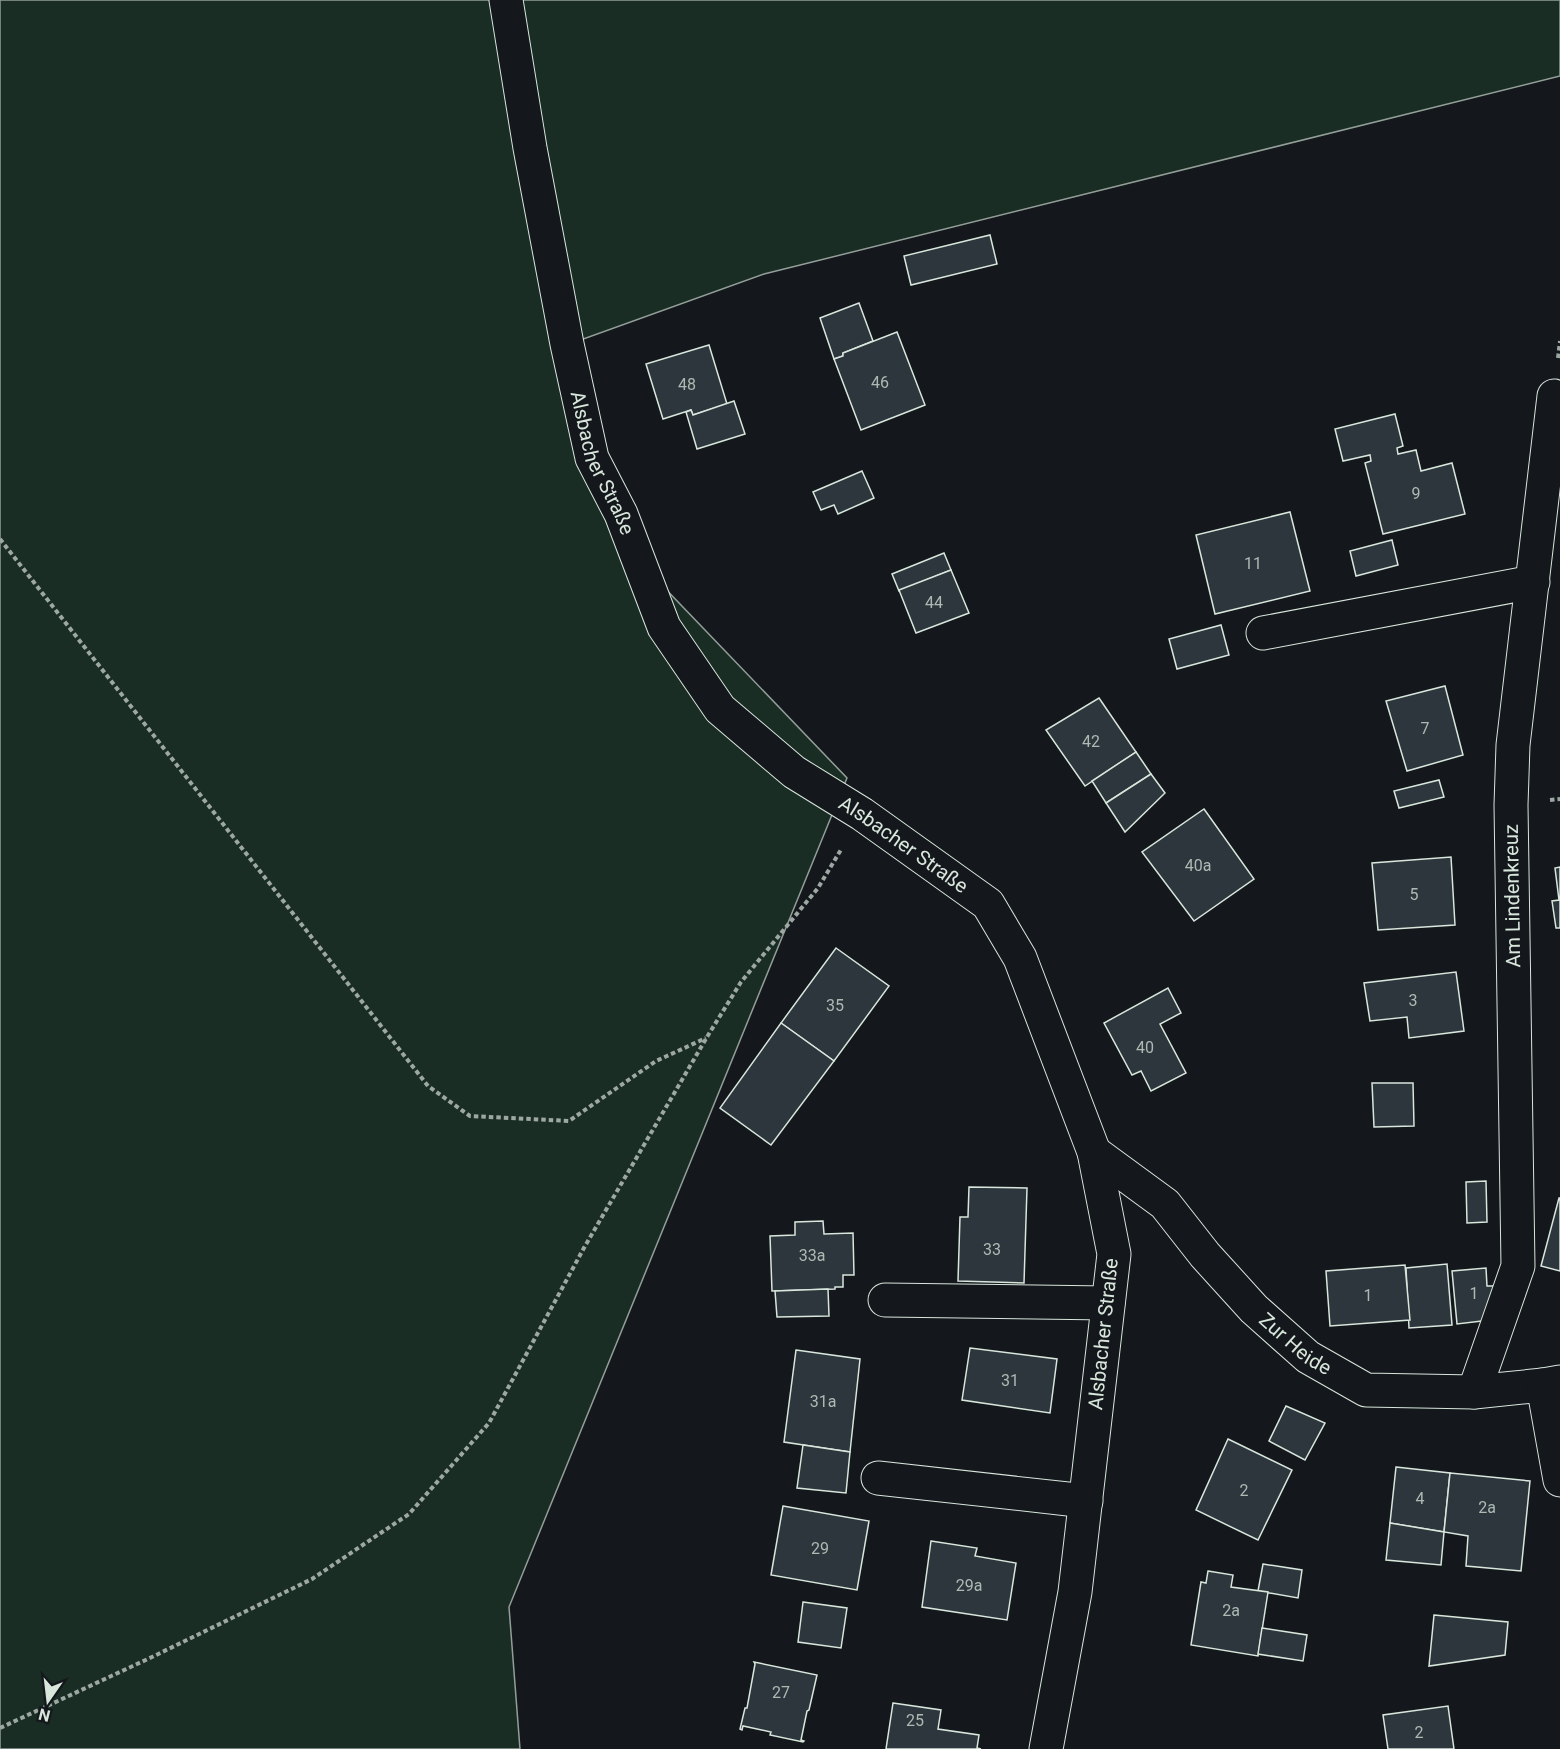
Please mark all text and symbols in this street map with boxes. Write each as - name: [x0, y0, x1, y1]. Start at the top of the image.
- house number: 46: [871, 373, 889, 392]
- house number: 48: [678, 375, 696, 394]
- street label: Alsbacher Straße: [566, 389, 640, 538]
- house number: 9: [1412, 484, 1421, 503]
- house number: 11: [1244, 554, 1262, 573]
- house number: 44: [925, 593, 943, 612]
- house number: 7: [1421, 719, 1430, 738]
- house number: 42: [1082, 732, 1100, 751]
- street label: Alsbacher Straße: [835, 791, 973, 898]
- street label: Am Lindenkreuz: [1499, 824, 1525, 968]
- house number: 40a: [1185, 856, 1211, 875]
- house number: 5: [1410, 885, 1419, 904]
- house number: 3: [1409, 991, 1418, 1010]
- house number: 35: [826, 996, 844, 1015]
- house number: 40: [1136, 1038, 1154, 1057]
- house number: 33: [983, 1240, 1001, 1259]
- house number: 33a: [799, 1246, 825, 1265]
- street label: Alsbacher Straße: [1083, 1257, 1123, 1411]
- house number: 1: [1470, 1284, 1479, 1303]
- house number: 1: [1364, 1286, 1373, 1305]
- street label: Zur Heide: [1254, 1307, 1336, 1380]
- house number: 31: [1001, 1371, 1019, 1390]
- house number: 31a: [810, 1392, 836, 1411]
- house number: 2: [1240, 1481, 1249, 1500]
- house number: 4: [1416, 1489, 1425, 1508]
- house number: 2a: [1478, 1498, 1496, 1517]
- house number: 29: [811, 1539, 829, 1558]
- house number: 29a: [956, 1576, 982, 1595]
- house number: 2a: [1222, 1601, 1240, 1620]
- north arrow: [18, 1671, 78, 1731]
- house number: 27: [772, 1683, 790, 1702]
- text: N: [37, 1704, 52, 1726]
- house number: 25: [906, 1711, 924, 1730]
- house number: 2: [1415, 1723, 1424, 1742]

